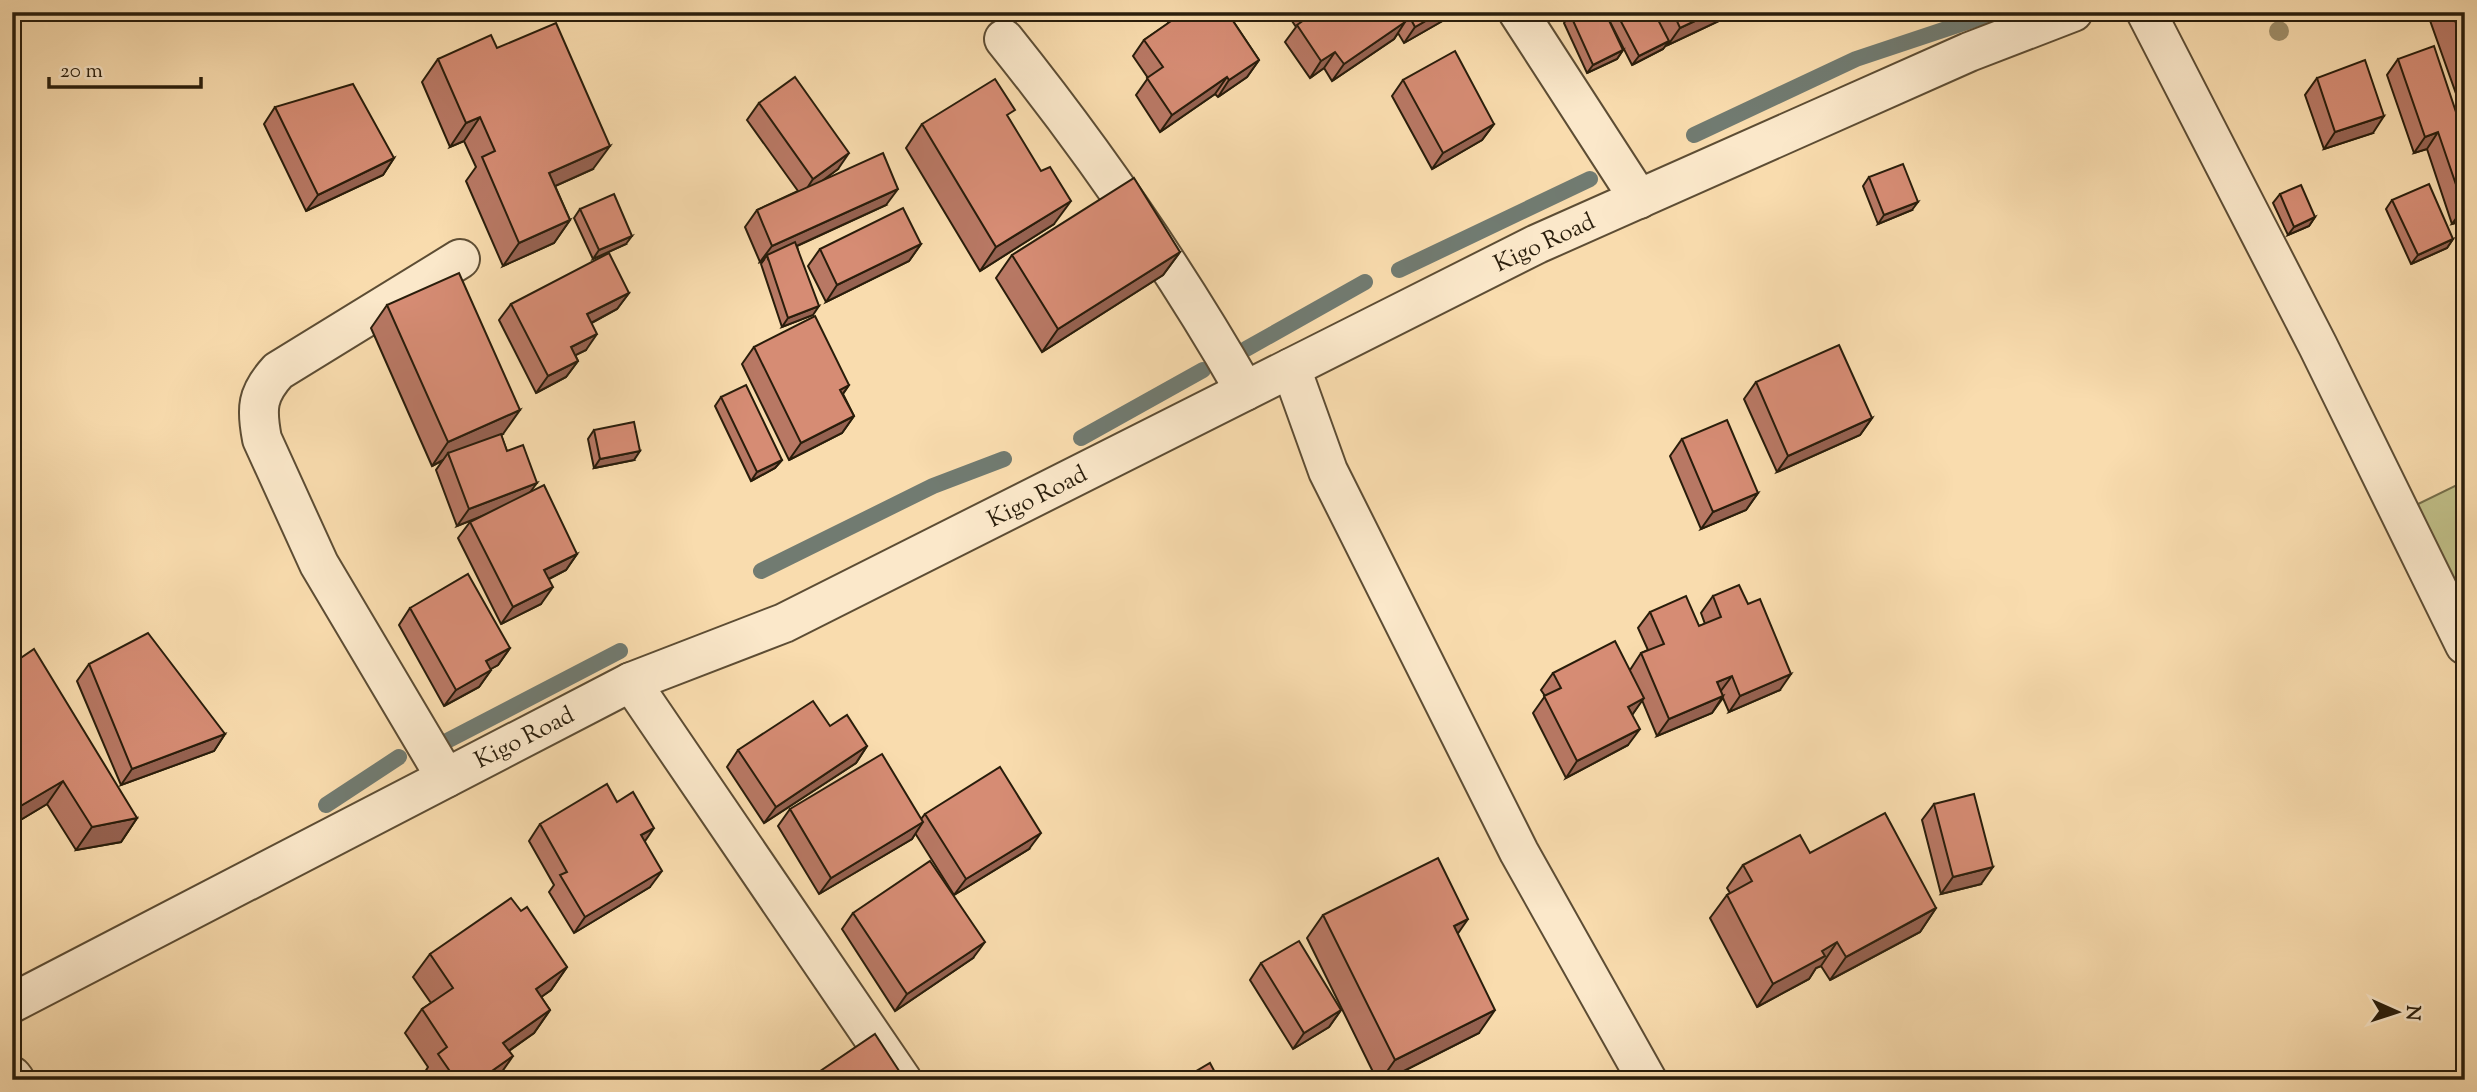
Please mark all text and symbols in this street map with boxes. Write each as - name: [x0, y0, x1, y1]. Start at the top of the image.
- scale bar: [49, 46, 201, 90]
- text: 20 m: [60, 57, 103, 87]
- street label: Kigo Road: [1489, 205, 1601, 282]
- street label: Kigo Road: [982, 458, 1094, 537]
- street label: Kigo Road: [469, 699, 581, 778]
- north arrow: [2362, 976, 2432, 1046]
- text: N: [2398, 1004, 2425, 1021]

